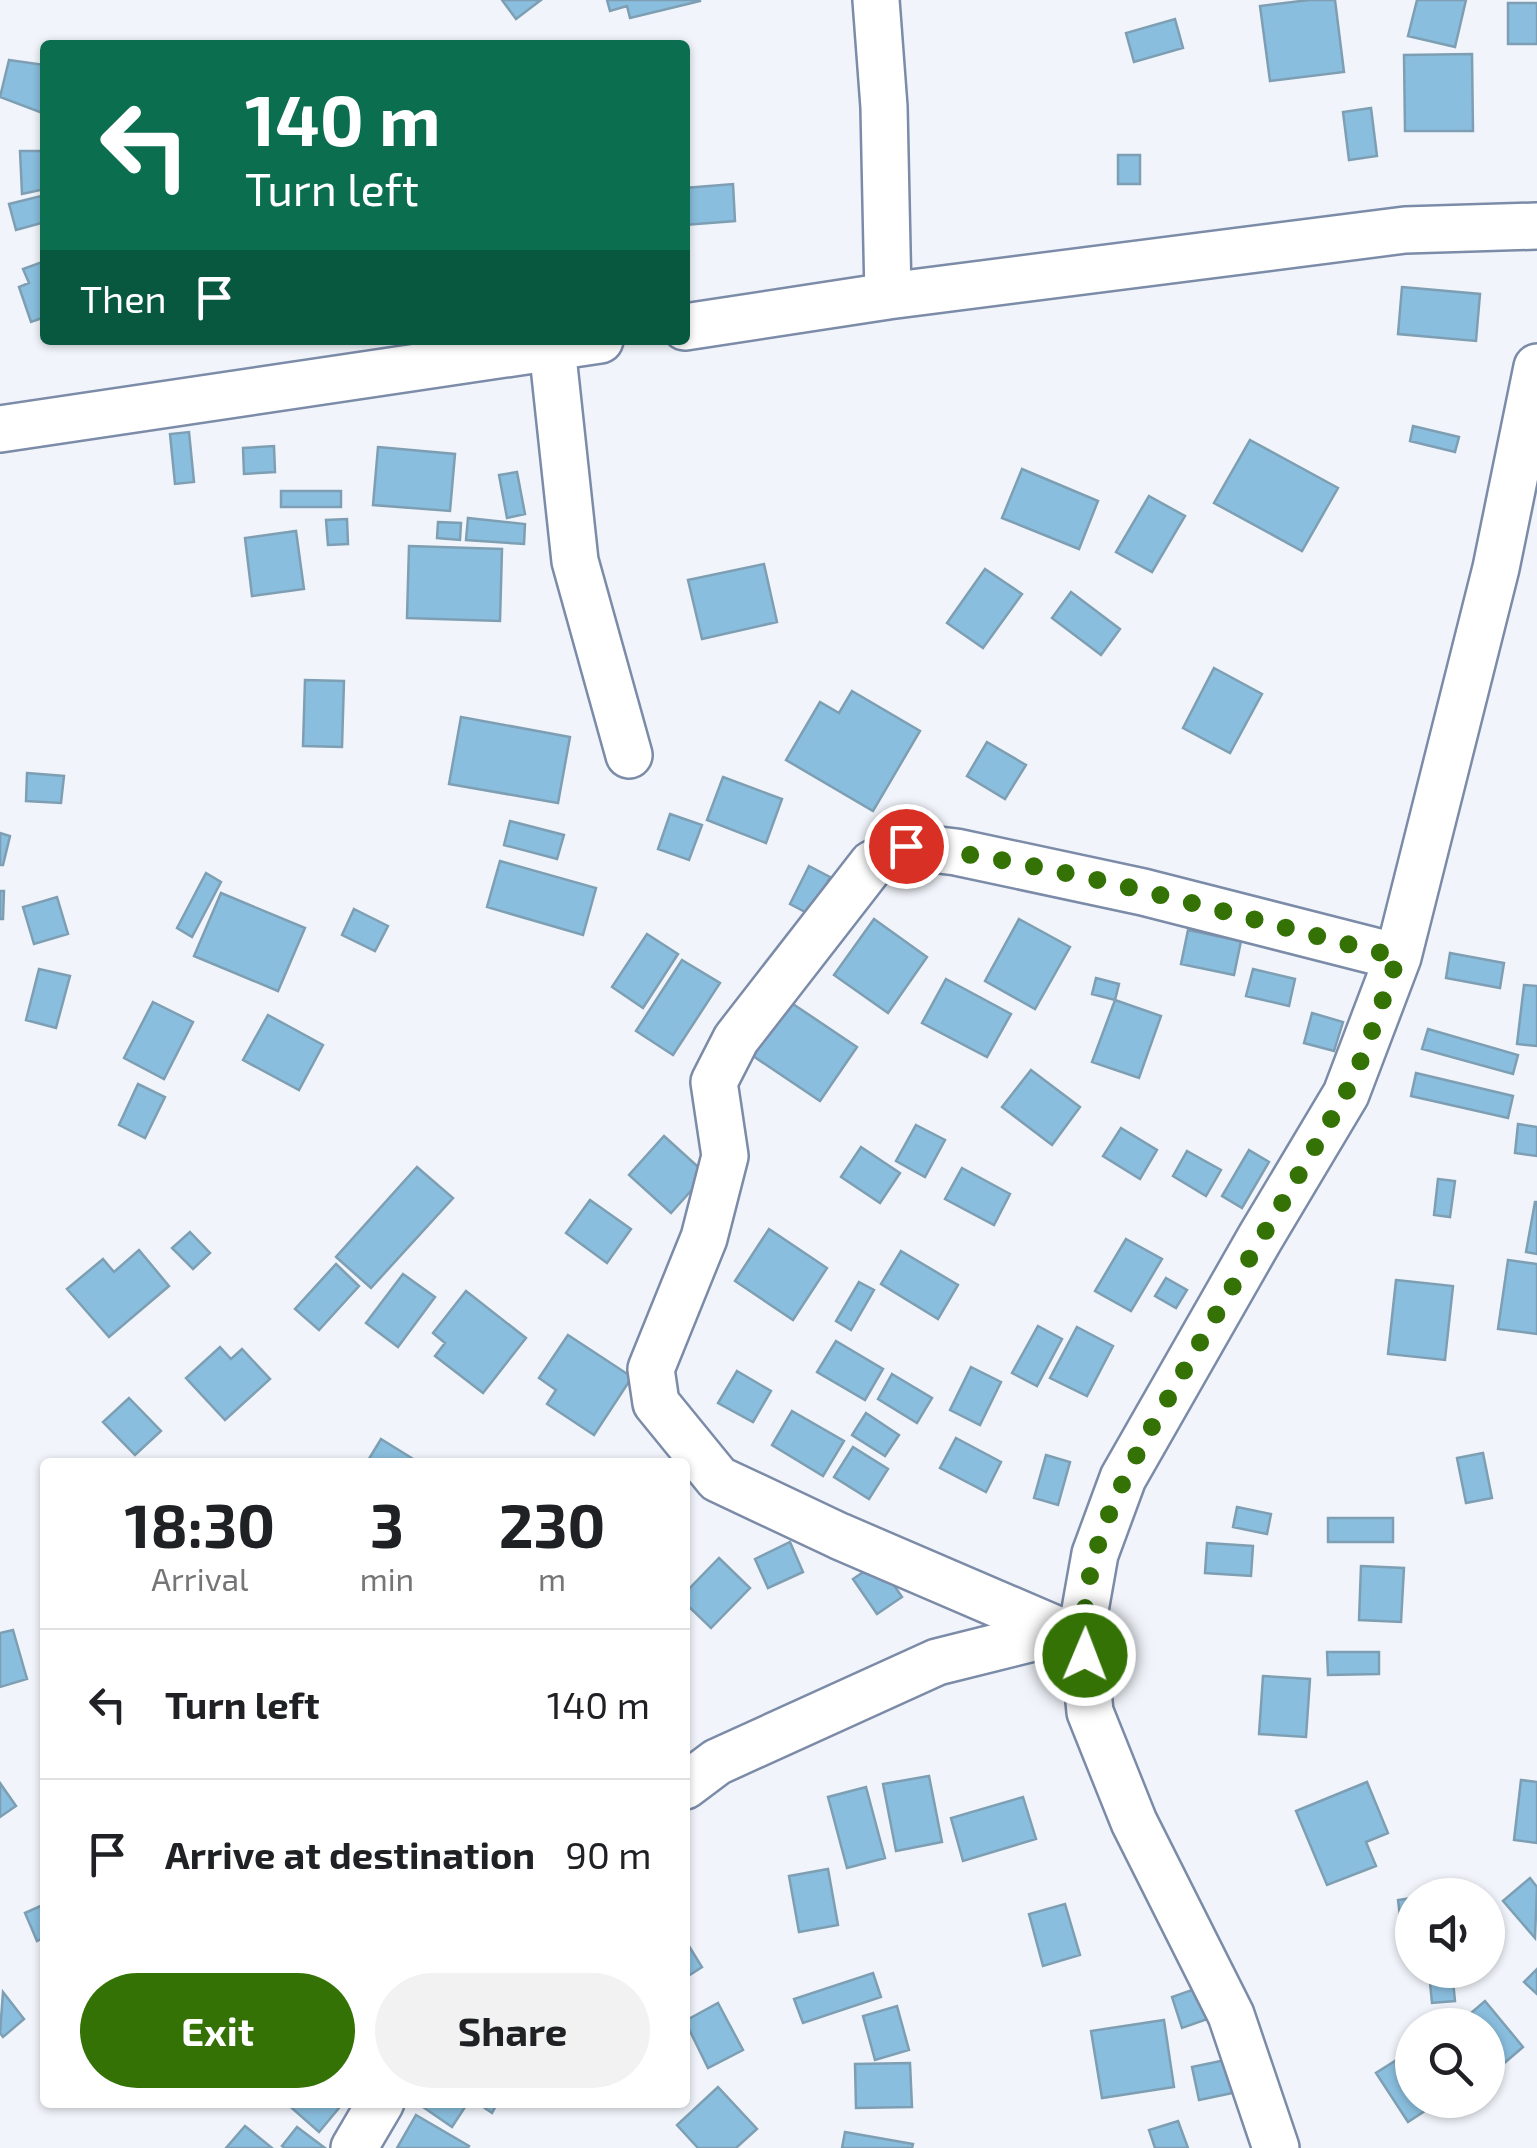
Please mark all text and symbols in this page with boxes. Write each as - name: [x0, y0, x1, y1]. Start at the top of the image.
- text: 140 m: [245, 76, 441, 160]
- icon: left: [80, 80, 210, 210]
- text: Turn left: [245, 161, 419, 215]
- icon: arrive: [187, 270, 242, 325]
- text: Then: [80, 275, 167, 321]
- pin: [864, 804, 949, 889]
- icon: arrive: [879, 819, 934, 874]
- text: 18:30: [125, 1488, 275, 1560]
- text: 3: [370, 1488, 404, 1560]
- text: 230: [499, 1488, 605, 1560]
- text: Arrival: [151, 1559, 249, 1597]
- text: min: [360, 1559, 414, 1597]
- text: m: [538, 1559, 566, 1597]
- position arrow: [1033, 1603, 1137, 1707]
- icon: left: [80, 1677, 135, 1732]
- text: Turn left: [165, 1681, 320, 1727]
- text: 140 m: [547, 1681, 650, 1727]
- icon: arrive: [80, 1827, 135, 1882]
- text: Arrive at destination: [165, 1831, 535, 1877]
- text: 90 m: [565, 1831, 652, 1877]
- map controls: [1395, 1878, 1505, 2118]
- button: sound: [1395, 1878, 1505, 1988]
- button: Exit: [80, 1973, 355, 2088]
- button: Share: [375, 1973, 650, 2088]
- button: search: [1395, 2008, 1505, 2118]

